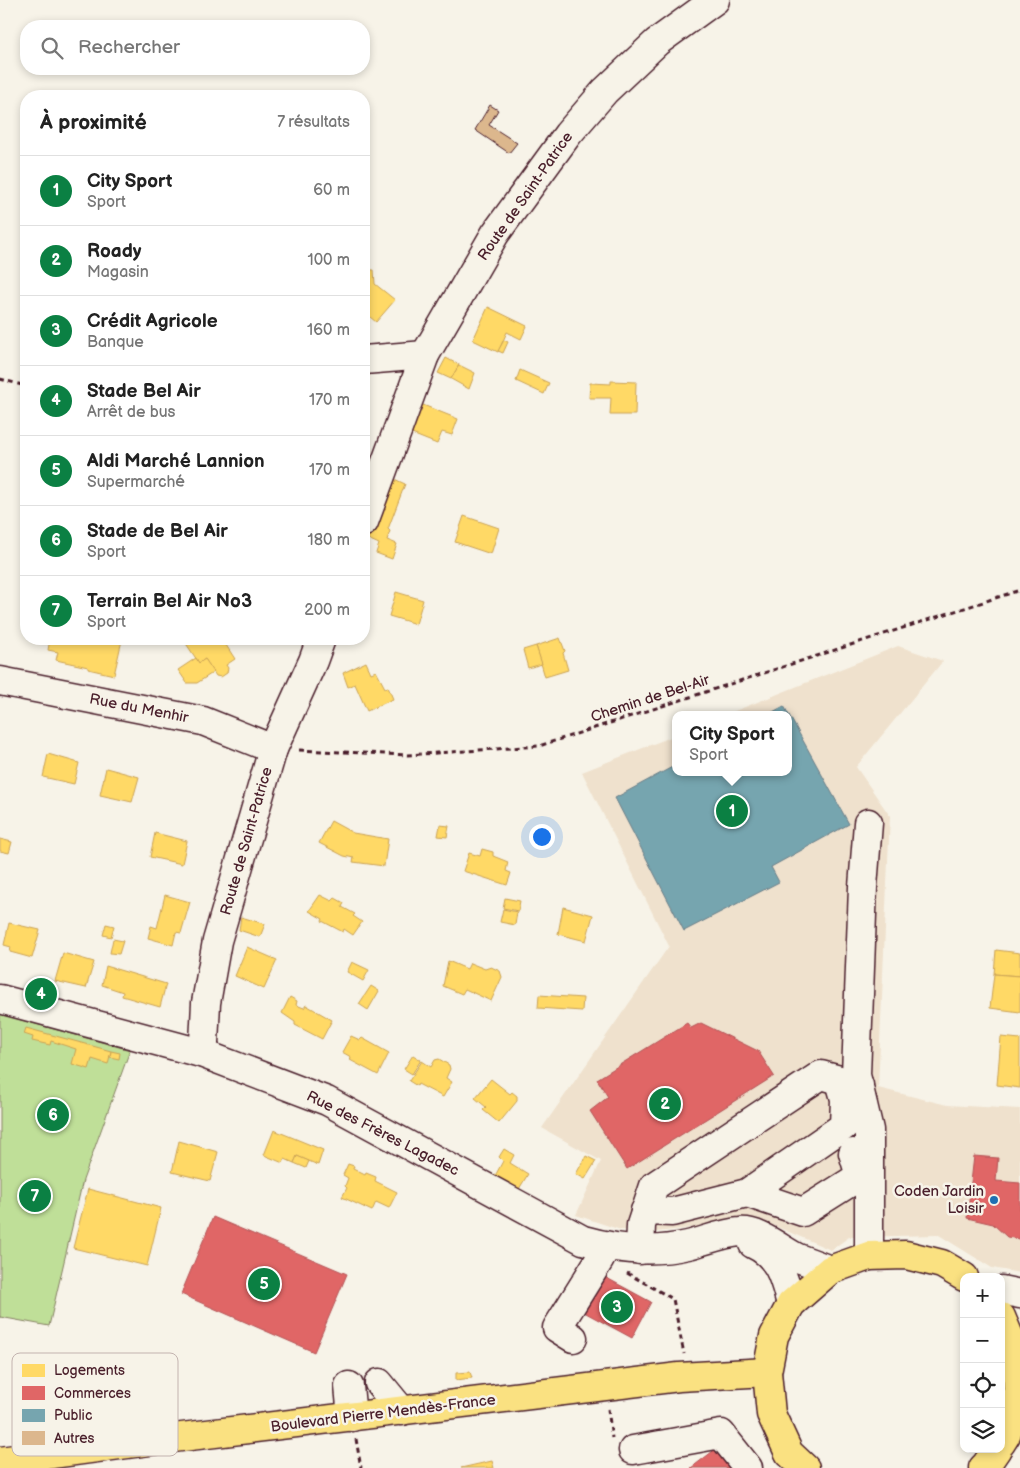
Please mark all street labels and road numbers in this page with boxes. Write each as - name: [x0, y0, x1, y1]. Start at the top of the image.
- street label: Route de Saint-Patrice: [474, 128, 577, 264]
- street label: Chemin de Bel-Air: [588, 670, 712, 727]
- street label: Rue du Menhir: [88, 690, 191, 728]
- street label: Route de Saint-Patrice: [216, 765, 277, 917]
- street label: Rue des Frères Lagadec: [303, 1087, 462, 1180]
- street label: Boulevard Pierre Mendès-France: [270, 1390, 497, 1437]

